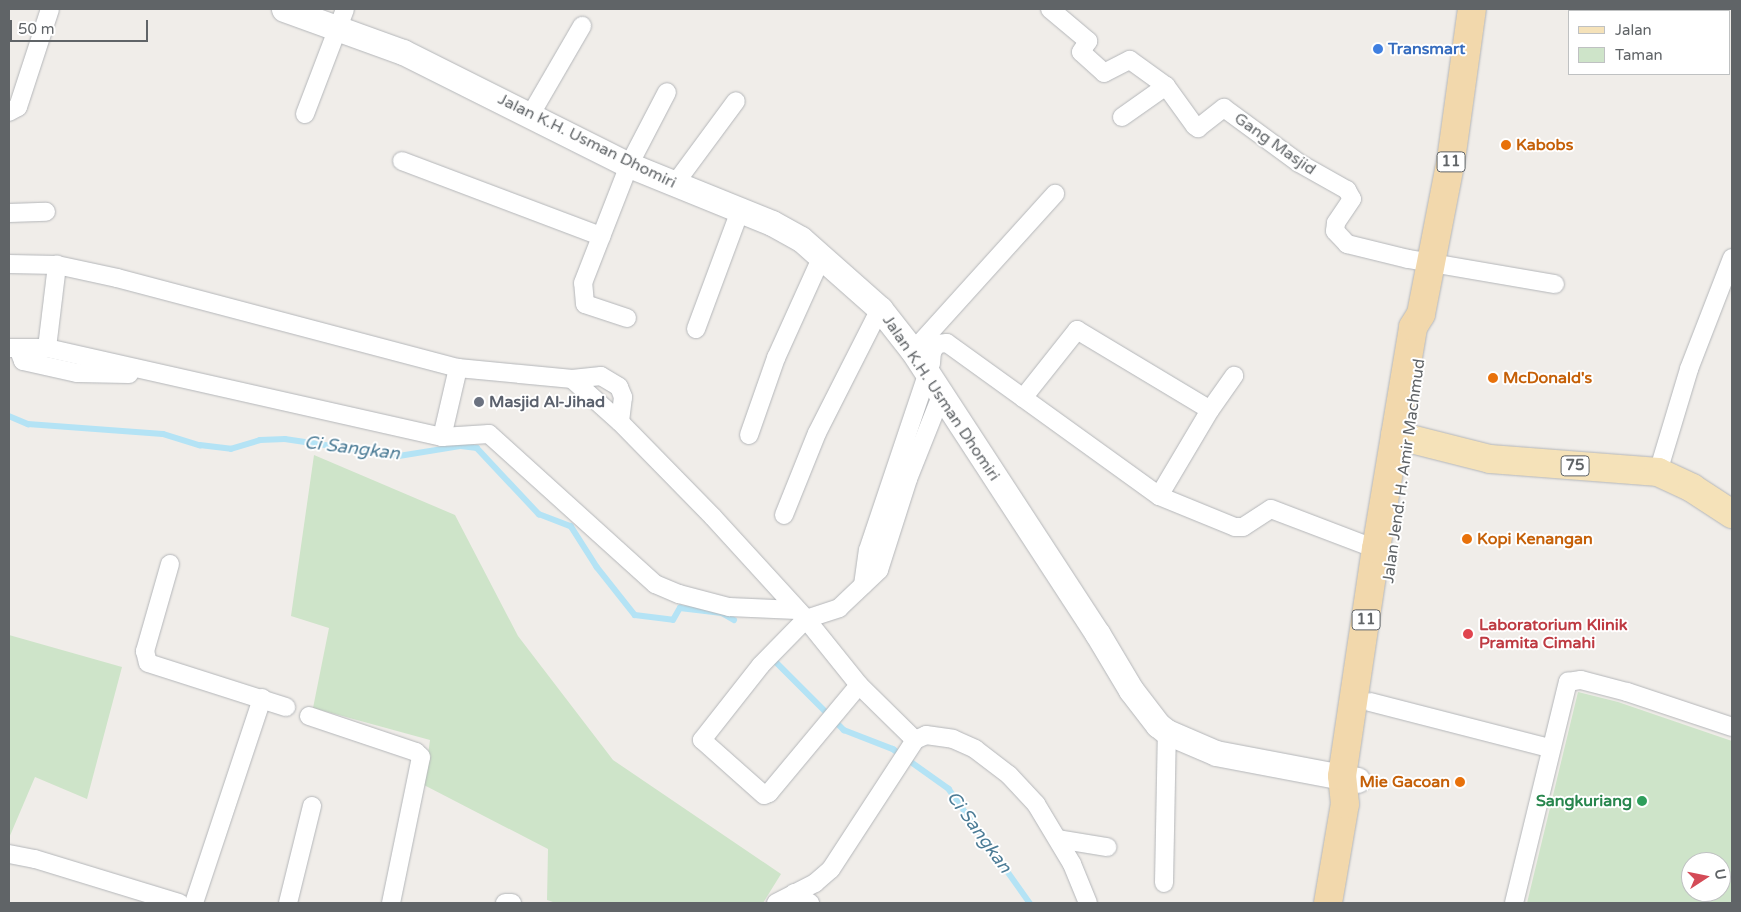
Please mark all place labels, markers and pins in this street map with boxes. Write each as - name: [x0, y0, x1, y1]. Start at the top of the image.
- place label: Transmart: [1388, 39, 1465, 59]
- marker: Transmart: [1372, 43, 1384, 55]
- place label: Kabobs: [1516, 135, 1573, 155]
- marker: Kabobs: [1500, 139, 1512, 151]
- place label: McDonald's: [1503, 368, 1592, 388]
- marker: McDonald's: [1487, 372, 1499, 384]
- place label: Masjid Al-Jihad: [489, 392, 605, 412]
- marker: Masjid Al-Jihad: [473, 396, 485, 408]
- place label: Kopi Kenangan: [1477, 529, 1593, 549]
- marker: Kopi Kenangan: [1461, 533, 1473, 545]
- place label: Laboratorium Klinik Pramita Cimahi: [1479, 615, 1628, 653]
- marker: Laboratorium Klinik Pramita Cimahi: [1461, 627, 1475, 641]
- place label: Mie Gacoan: [1359, 772, 1450, 792]
- marker: Mie Gacoan: [1454, 776, 1466, 788]
- place label: Sangkuriang: [1536, 791, 1632, 811]
- marker: Sangkuriang: [1636, 795, 1648, 807]

